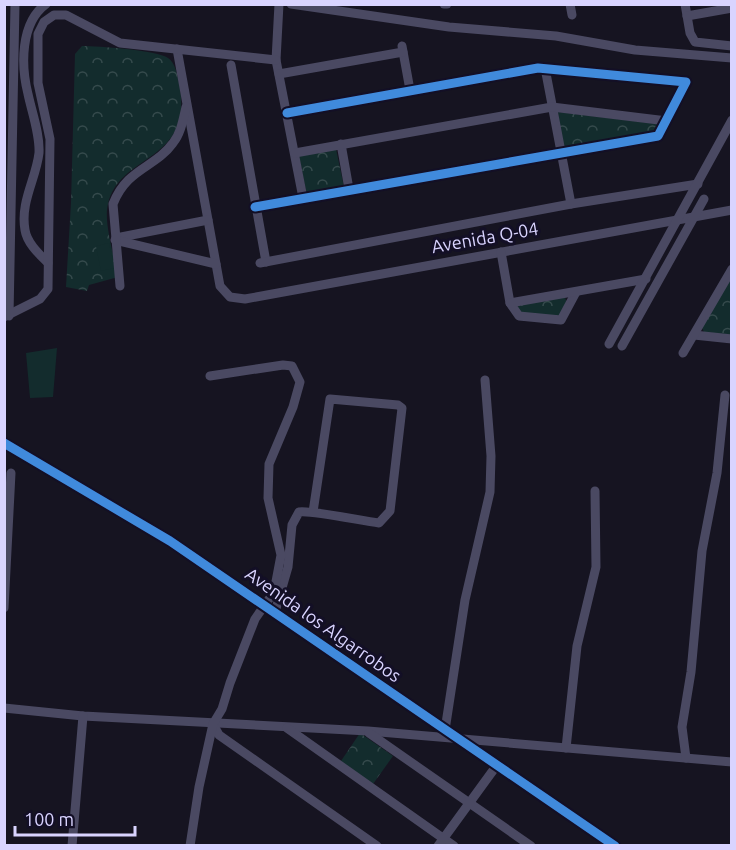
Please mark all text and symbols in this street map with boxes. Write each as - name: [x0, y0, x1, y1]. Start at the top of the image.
- street label: Avenida Q-04: [430, 218, 540, 257]
- street label: Avenida los Algarrobos: [242, 563, 405, 686]
- scale bar: [15, 799, 135, 837]
- text: 100 m: [24, 809, 74, 829]

